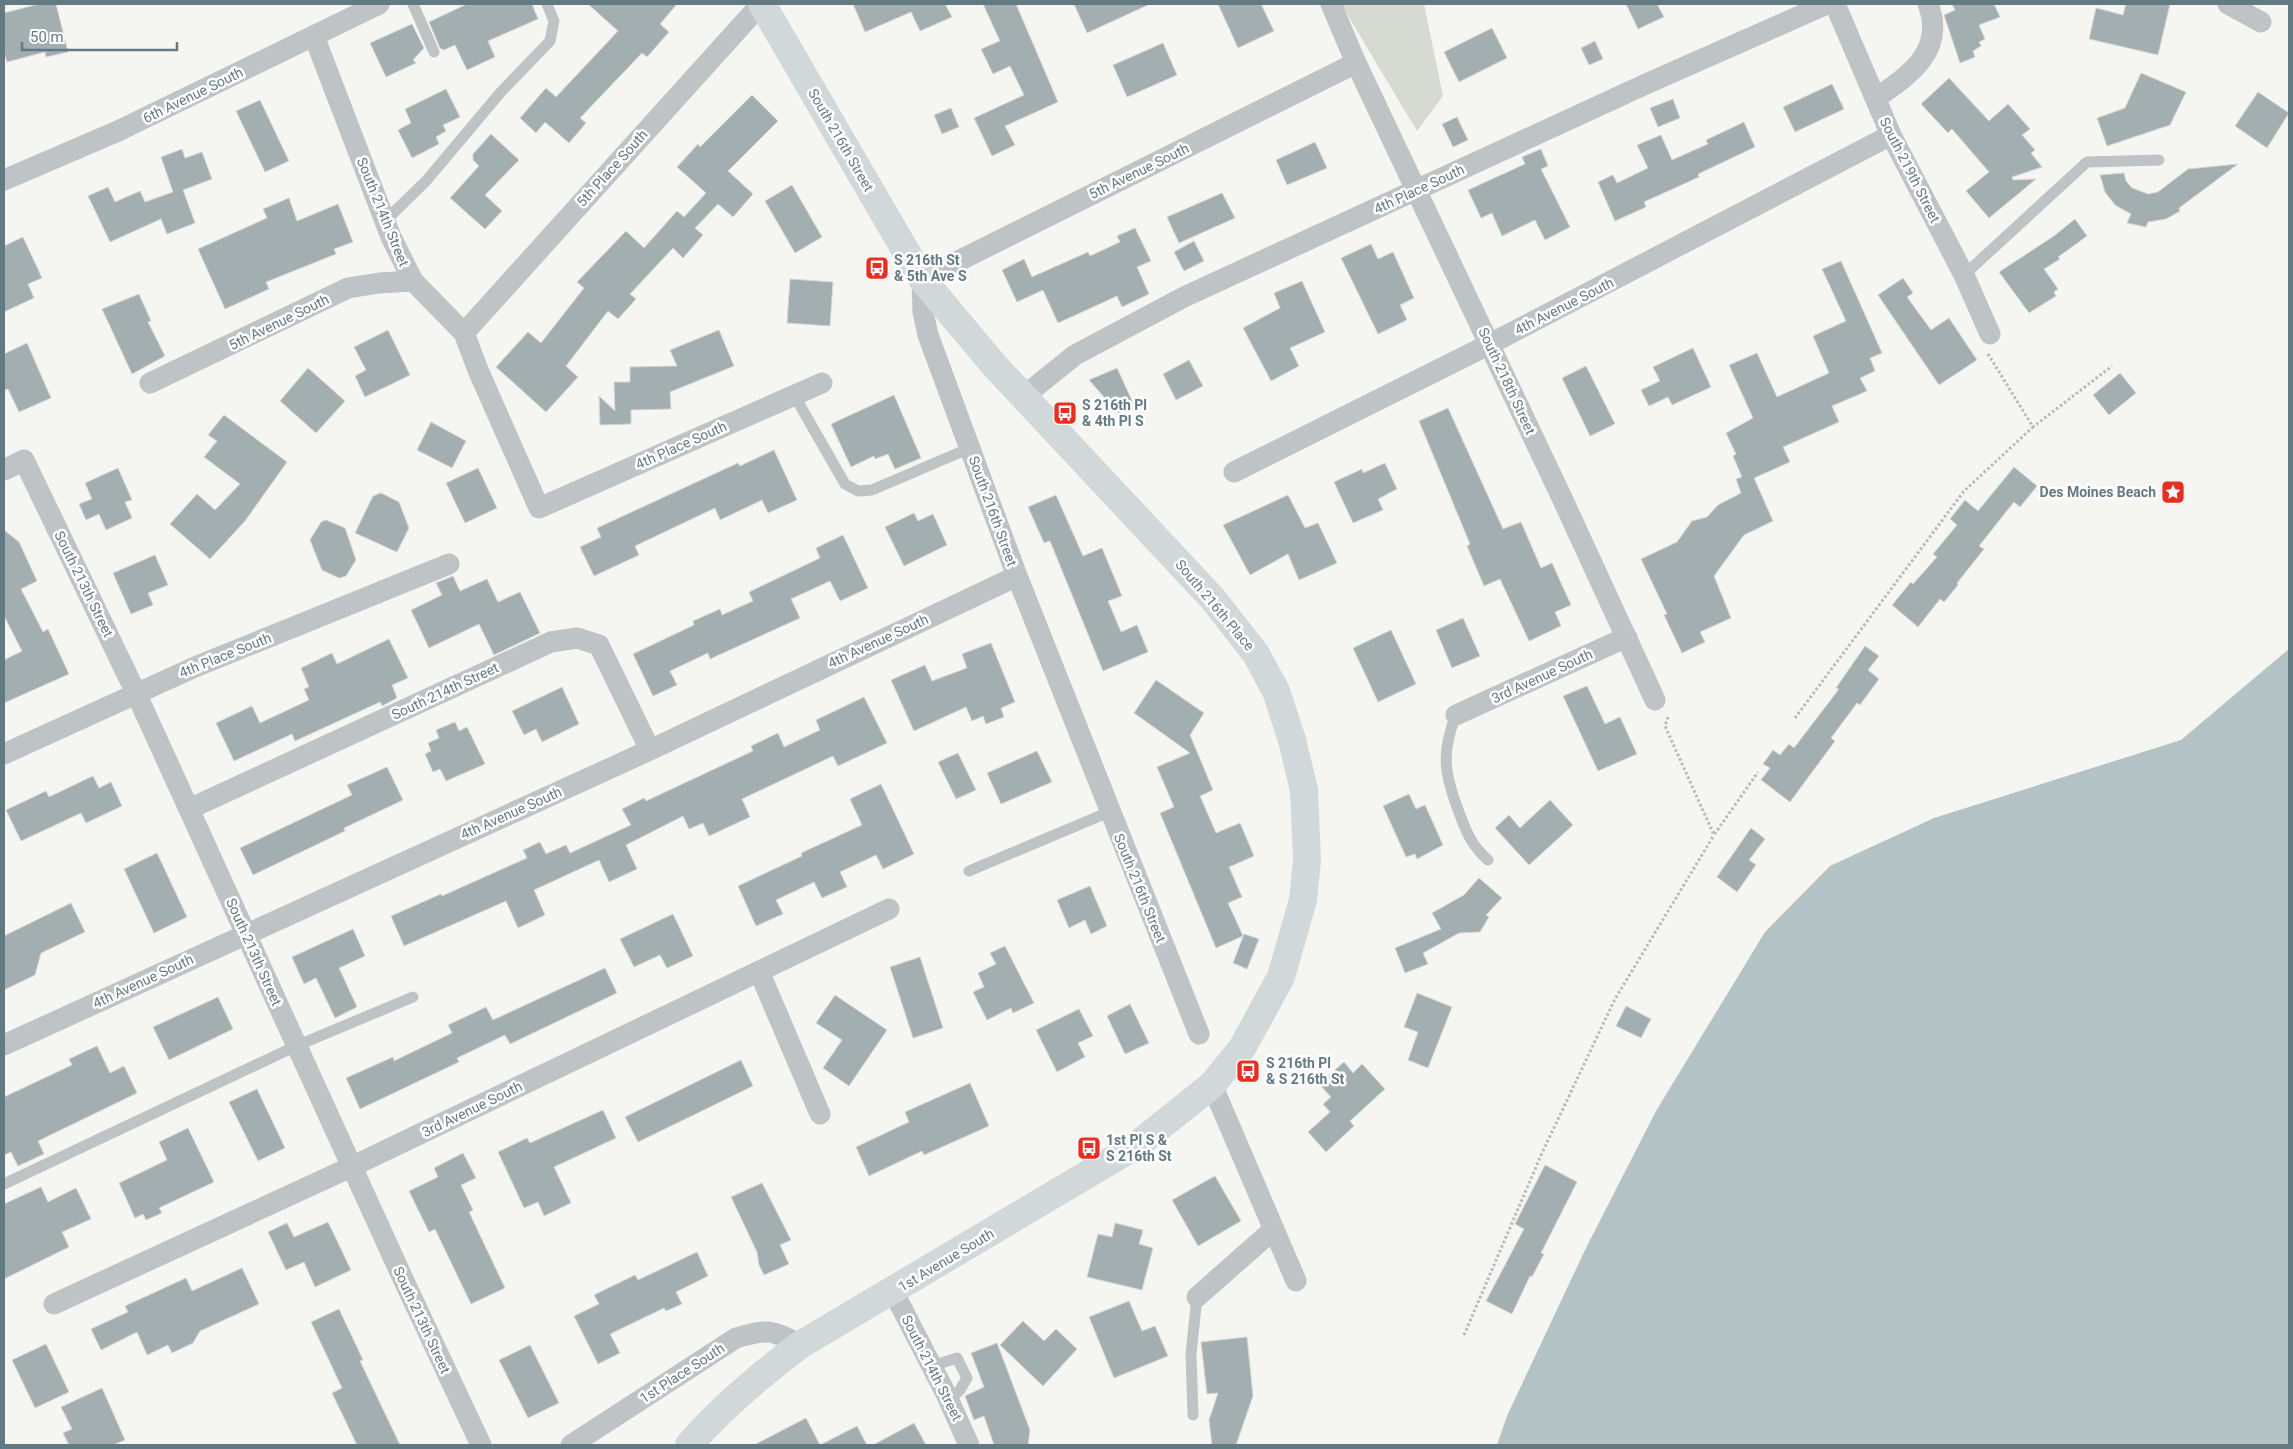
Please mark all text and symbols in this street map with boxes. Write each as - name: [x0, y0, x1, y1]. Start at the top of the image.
- scale bar: [22, 20, 178, 52]
- text: 50 m: [30, 28, 64, 46]
- street label: 6th Avenue South: [140, 64, 246, 126]
- street label: South 216th Street: [805, 86, 877, 195]
- street label: South 219th Street: [1877, 115, 1944, 226]
- street label: 5th Place South: [573, 126, 651, 210]
- street label: 5th Avenue South: [1086, 140, 1192, 202]
- street label: South 214th Street: [354, 155, 412, 269]
- street label: 4th Place South: [1371, 161, 1467, 217]
- place label: S 216th St & 5th Ave S: [894, 252, 967, 284]
- bus stop icon: S 216th St & 5th Ave S: [864, 255, 890, 281]
- street label: 4th Avenue South: [1512, 274, 1616, 338]
- street label: 5th Avenue South: [226, 291, 332, 353]
- street label: South 218th Street: [1475, 325, 1539, 437]
- place label: S 216th Pl & 4th Pl S: [1082, 397, 1147, 429]
- bus stop icon: S 216th Pl & 4th Pl S: [1052, 400, 1078, 426]
- street label: 4th Place South: [633, 418, 729, 472]
- street label: South 216th Street: [966, 454, 1021, 569]
- place icon: Des Moines Beach: [2160, 479, 2186, 505]
- place label: Des Moines Beach: [2040, 484, 2156, 500]
- street label: South 213th Street: [51, 528, 117, 640]
- street label: South 216th Place: [1172, 556, 1258, 654]
- street label: 4th Avenue South: [825, 611, 931, 671]
- street label: 4th Place South: [177, 629, 273, 681]
- street label: 3rd Avenue South: [1489, 646, 1595, 706]
- street label: South 214th Street: [389, 659, 501, 723]
- street label: 4th Avenue South: [458, 783, 564, 843]
- street label: South 216th Street: [1111, 831, 1169, 945]
- street label: South 213th Street: [223, 896, 285, 1009]
- street label: 4th Avenue South: [90, 951, 196, 1011]
- place label: S 216th Pl & S 216th St: [1266, 1055, 1345, 1087]
- bus stop icon: S 216th Pl & S 216th St: [1235, 1058, 1261, 1084]
- street label: 3rd Avenue South: [419, 1078, 525, 1140]
- place label: 1st Pl S & S 216th St: [1106, 1132, 1172, 1164]
- bus stop icon: 1st Pl S & S 216th St: [1076, 1135, 1102, 1161]
- street label: 1st Avenue South: [895, 1225, 997, 1295]
- street label: South 213th Street: [390, 1264, 454, 1376]
- street label: South 214th Street: [899, 1313, 966, 1424]
- street label: 1st Place South: [637, 1340, 727, 1406]

